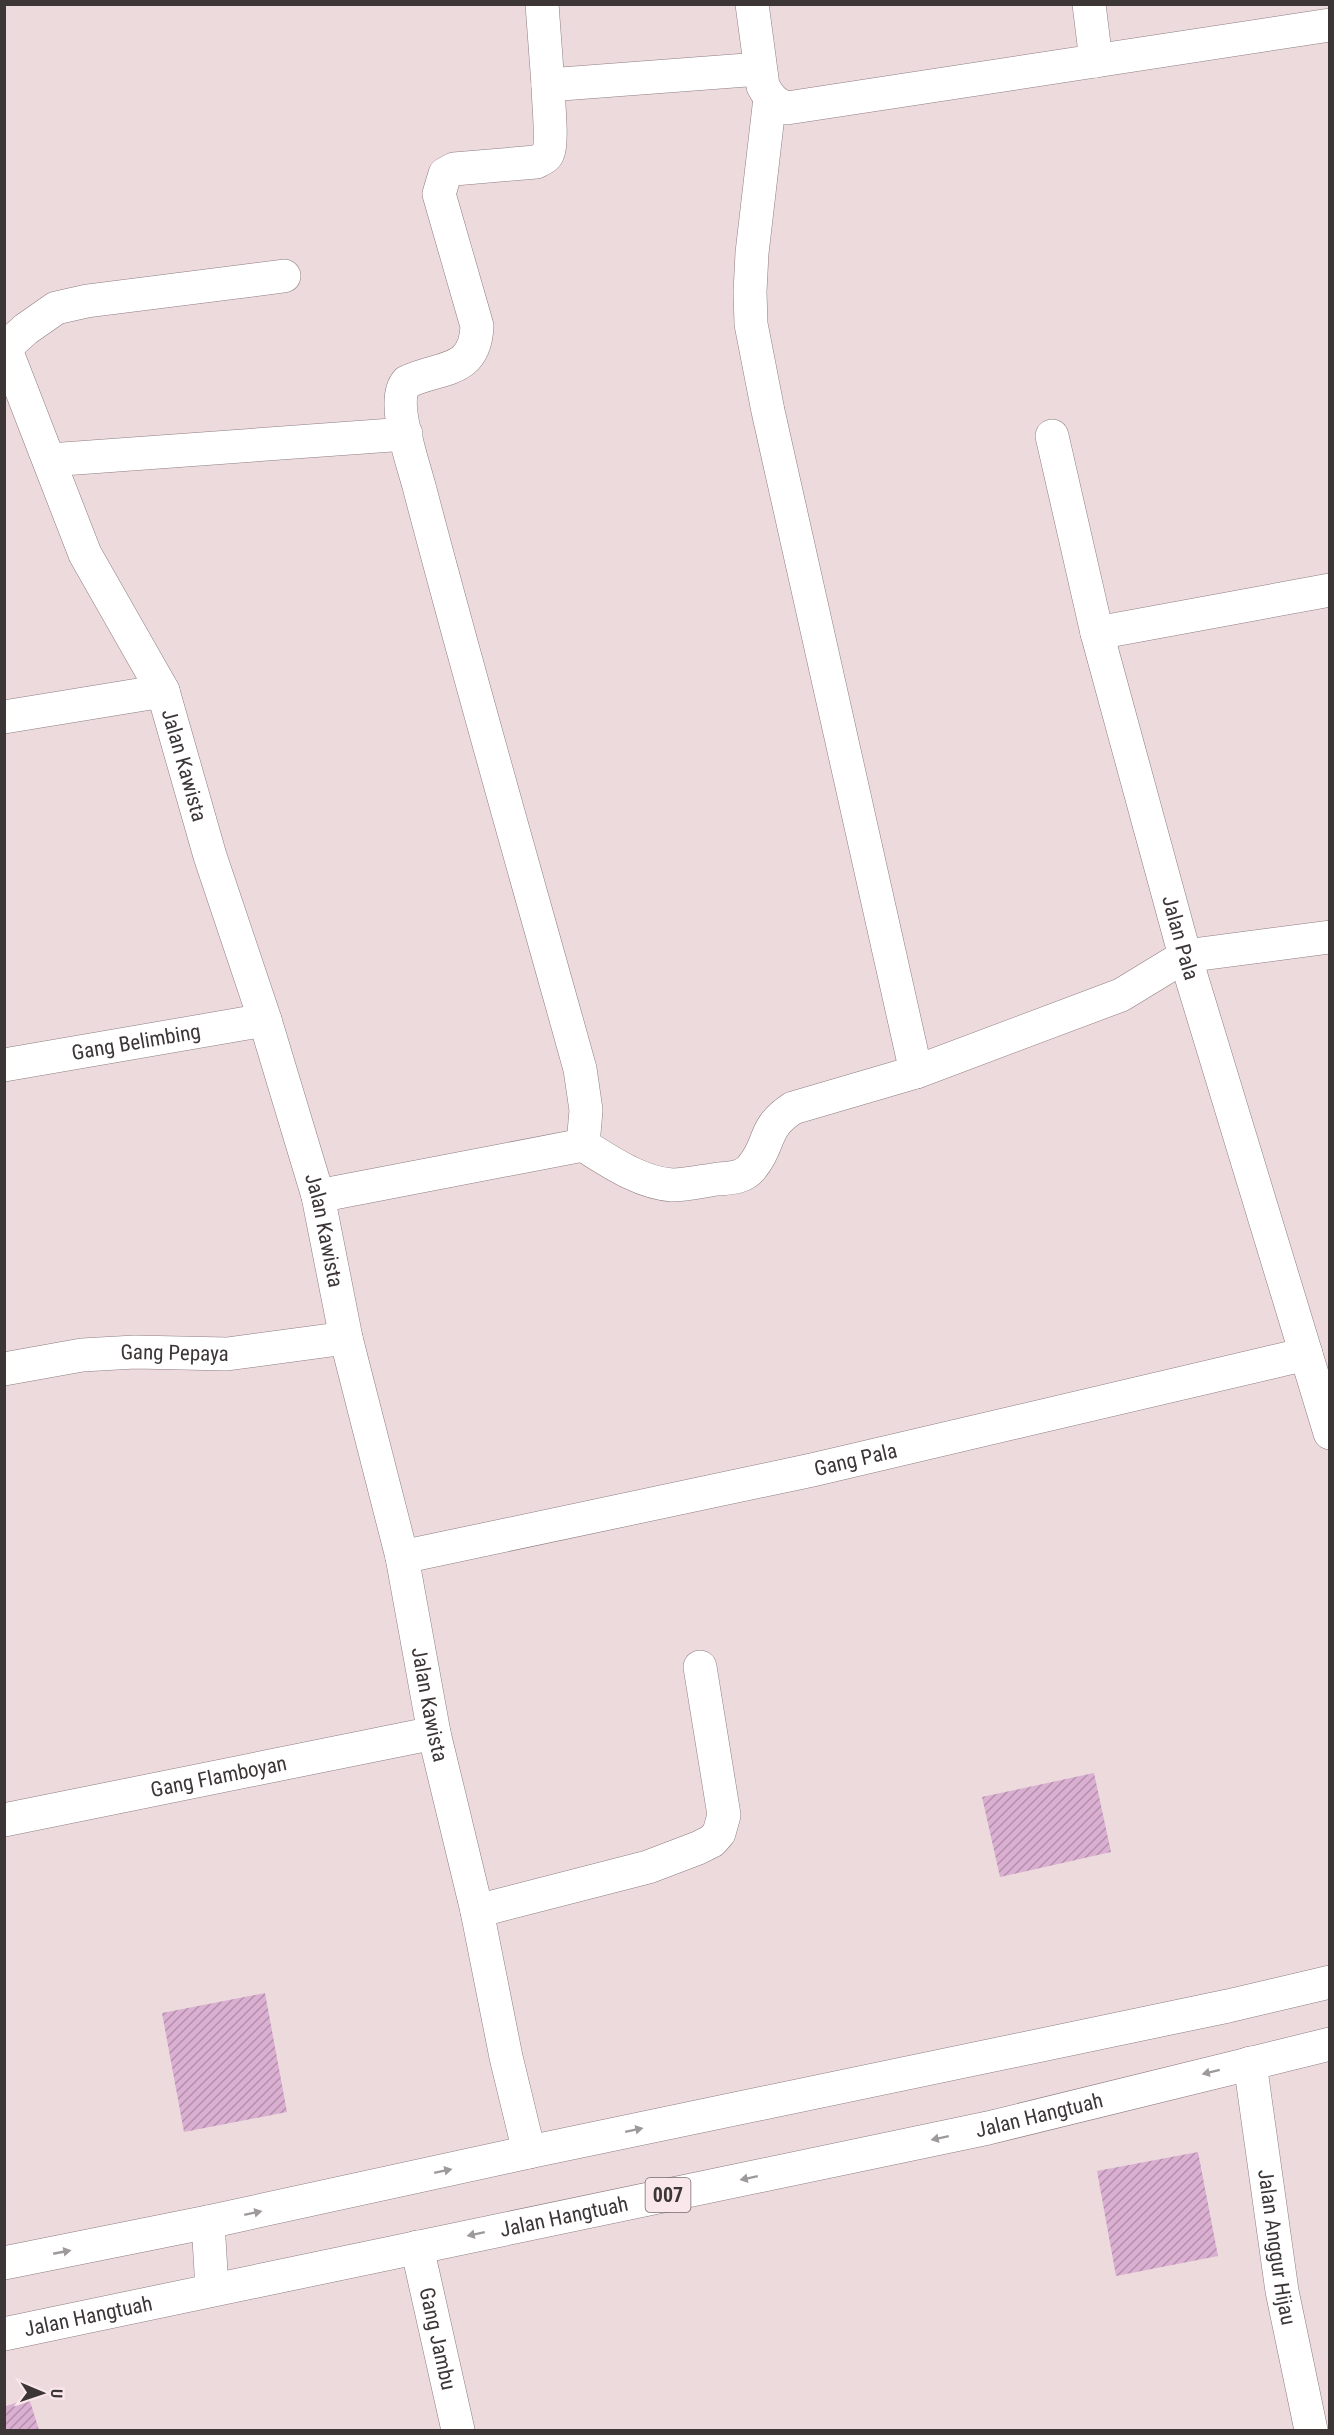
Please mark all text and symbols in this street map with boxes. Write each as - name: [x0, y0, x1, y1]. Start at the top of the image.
- street label: Jalan Kawista: [157, 706, 212, 824]
- street label: Jalan Pala: [1157, 893, 1204, 983]
- street label: Gang Belimbing: [70, 1019, 202, 1065]
- street label: Jalan Kawista: [300, 1170, 348, 1289]
- street label: Gang Pepaya: [120, 1340, 229, 1366]
- street label: Gang Pala: [812, 1438, 899, 1481]
- street label: Jalan Kawista: [407, 1645, 453, 1764]
- street label: Gang Flamboyan: [149, 1751, 289, 1802]
- one-way arrow: [1202, 2068, 1221, 2078]
- street label: Jalan Hangtuah: [973, 2088, 1105, 2142]
- one-way arrow: [625, 2125, 644, 2134]
- one-way arrow: [931, 2134, 950, 2143]
- one-way arrow: [434, 2166, 453, 2175]
- street label: Jalan Anggur Hijau: [1253, 2168, 1301, 2327]
- one-way arrow: [740, 2174, 759, 2183]
- road number: 007: [646, 2178, 690, 2212]
- street label: Jalan Hangtuah: [498, 2192, 630, 2242]
- one-way arrow: [244, 2207, 262, 2217]
- one-way arrow: [467, 2230, 485, 2240]
- one-way arrow: [53, 2247, 72, 2256]
- street label: Gang Jambu: [414, 2285, 461, 2392]
- street label: Jalan Hangtuah: [22, 2291, 154, 2341]
- north arrow: [12, 2363, 72, 2423]
- text: U: [47, 2389, 66, 2398]

